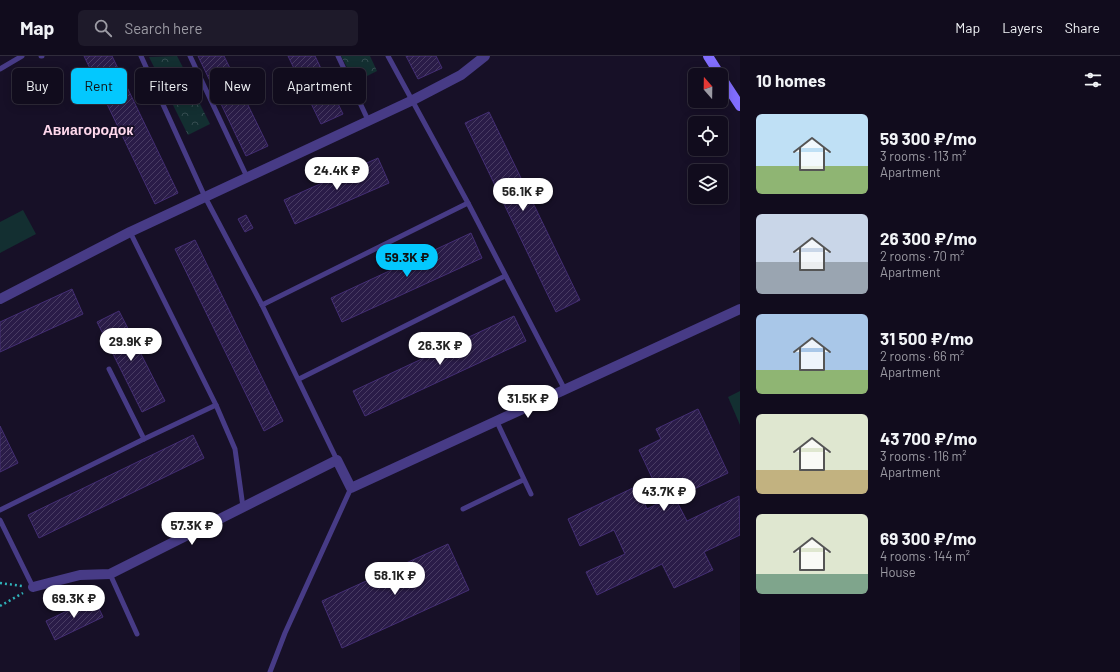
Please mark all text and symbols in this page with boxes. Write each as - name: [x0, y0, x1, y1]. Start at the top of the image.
- search box: [78, 10, 358, 46]
- text: Map: [20, 16, 54, 39]
- icon: search: [92, 17, 114, 39]
- text: Search here: [124, 19, 202, 37]
- text: Map: [955, 19, 980, 36]
- text: Layers: [1002, 19, 1043, 36]
- text: Share: [1065, 19, 1100, 36]
- chip: Buy: [12, 68, 63, 104]
- chip: Rent: [71, 68, 127, 104]
- chip: Filters: [135, 68, 202, 104]
- chip: New: [210, 68, 265, 104]
- chip: Apartment: [273, 68, 366, 104]
- north arrow: [688, 68, 728, 108]
- map controls: [688, 68, 728, 204]
- icon: filters: [1082, 69, 1104, 91]
- text: 10 homes: [756, 70, 826, 90]
- button: locate: [688, 116, 728, 156]
- district label: Авиагородок: [43, 121, 134, 138]
- text: 59 300 ₽/mo: [880, 128, 977, 148]
- icon: home: [788, 130, 836, 178]
- text: 3 rooms · 113 m²: [880, 148, 967, 164]
- pin: 24.4K ₽: [300, 157, 374, 191]
- text: 24.4K ₽: [314, 162, 360, 178]
- button: layers: [688, 164, 728, 204]
- text: Apartment: [880, 164, 941, 180]
- pin: 56.1K ₽: [486, 178, 560, 212]
- text: 56.1K ₽: [502, 183, 544, 199]
- text: 26 300 ₽/mo: [880, 228, 977, 248]
- icon: home: [788, 230, 836, 278]
- pin: 59.3K ₽: [370, 244, 444, 278]
- text: 2 rooms · 70 m²: [880, 248, 964, 264]
- text: 59.3K ₽: [385, 249, 429, 265]
- text: Apartment: [880, 264, 941, 280]
- pin: 29.9K ₽: [94, 328, 168, 362]
- text: 31 500 ₽/mo: [880, 328, 974, 348]
- icon: home: [788, 330, 836, 378]
- pin: 26.3K ₽: [403, 332, 477, 366]
- text: 29.9K ₽: [109, 333, 153, 349]
- text: 26.3K ₽: [418, 337, 462, 353]
- text: 2 rooms · 66 m²: [880, 348, 964, 364]
- text: Apartment: [880, 364, 941, 380]
- pin: 31.5K ₽: [491, 385, 565, 419]
- text: 31.5K ₽: [507, 390, 549, 406]
- text: 43 700 ₽/mo: [880, 428, 977, 448]
- icon: home: [788, 430, 836, 478]
- text: 3 rooms · 116 m²: [880, 448, 967, 464]
- text: Apartment: [880, 464, 941, 480]
- pin: 43.7K ₽: [627, 478, 701, 512]
- text: 43.7K ₽: [642, 483, 686, 499]
- pin: 57.3K ₽: [155, 512, 229, 546]
- text: 57.3K ₽: [171, 517, 213, 533]
- text: 69 300 ₽/mo: [880, 528, 977, 548]
- icon: home: [788, 530, 836, 578]
- text: 4 rooms · 144 m²: [880, 548, 970, 564]
- pin: 58.1K ₽: [358, 562, 432, 596]
- text: House: [880, 564, 916, 580]
- text: 58.1K ₽: [374, 567, 416, 583]
- pin: 69.3K ₽: [37, 585, 111, 619]
- text: 69.3K ₽: [52, 590, 96, 606]

